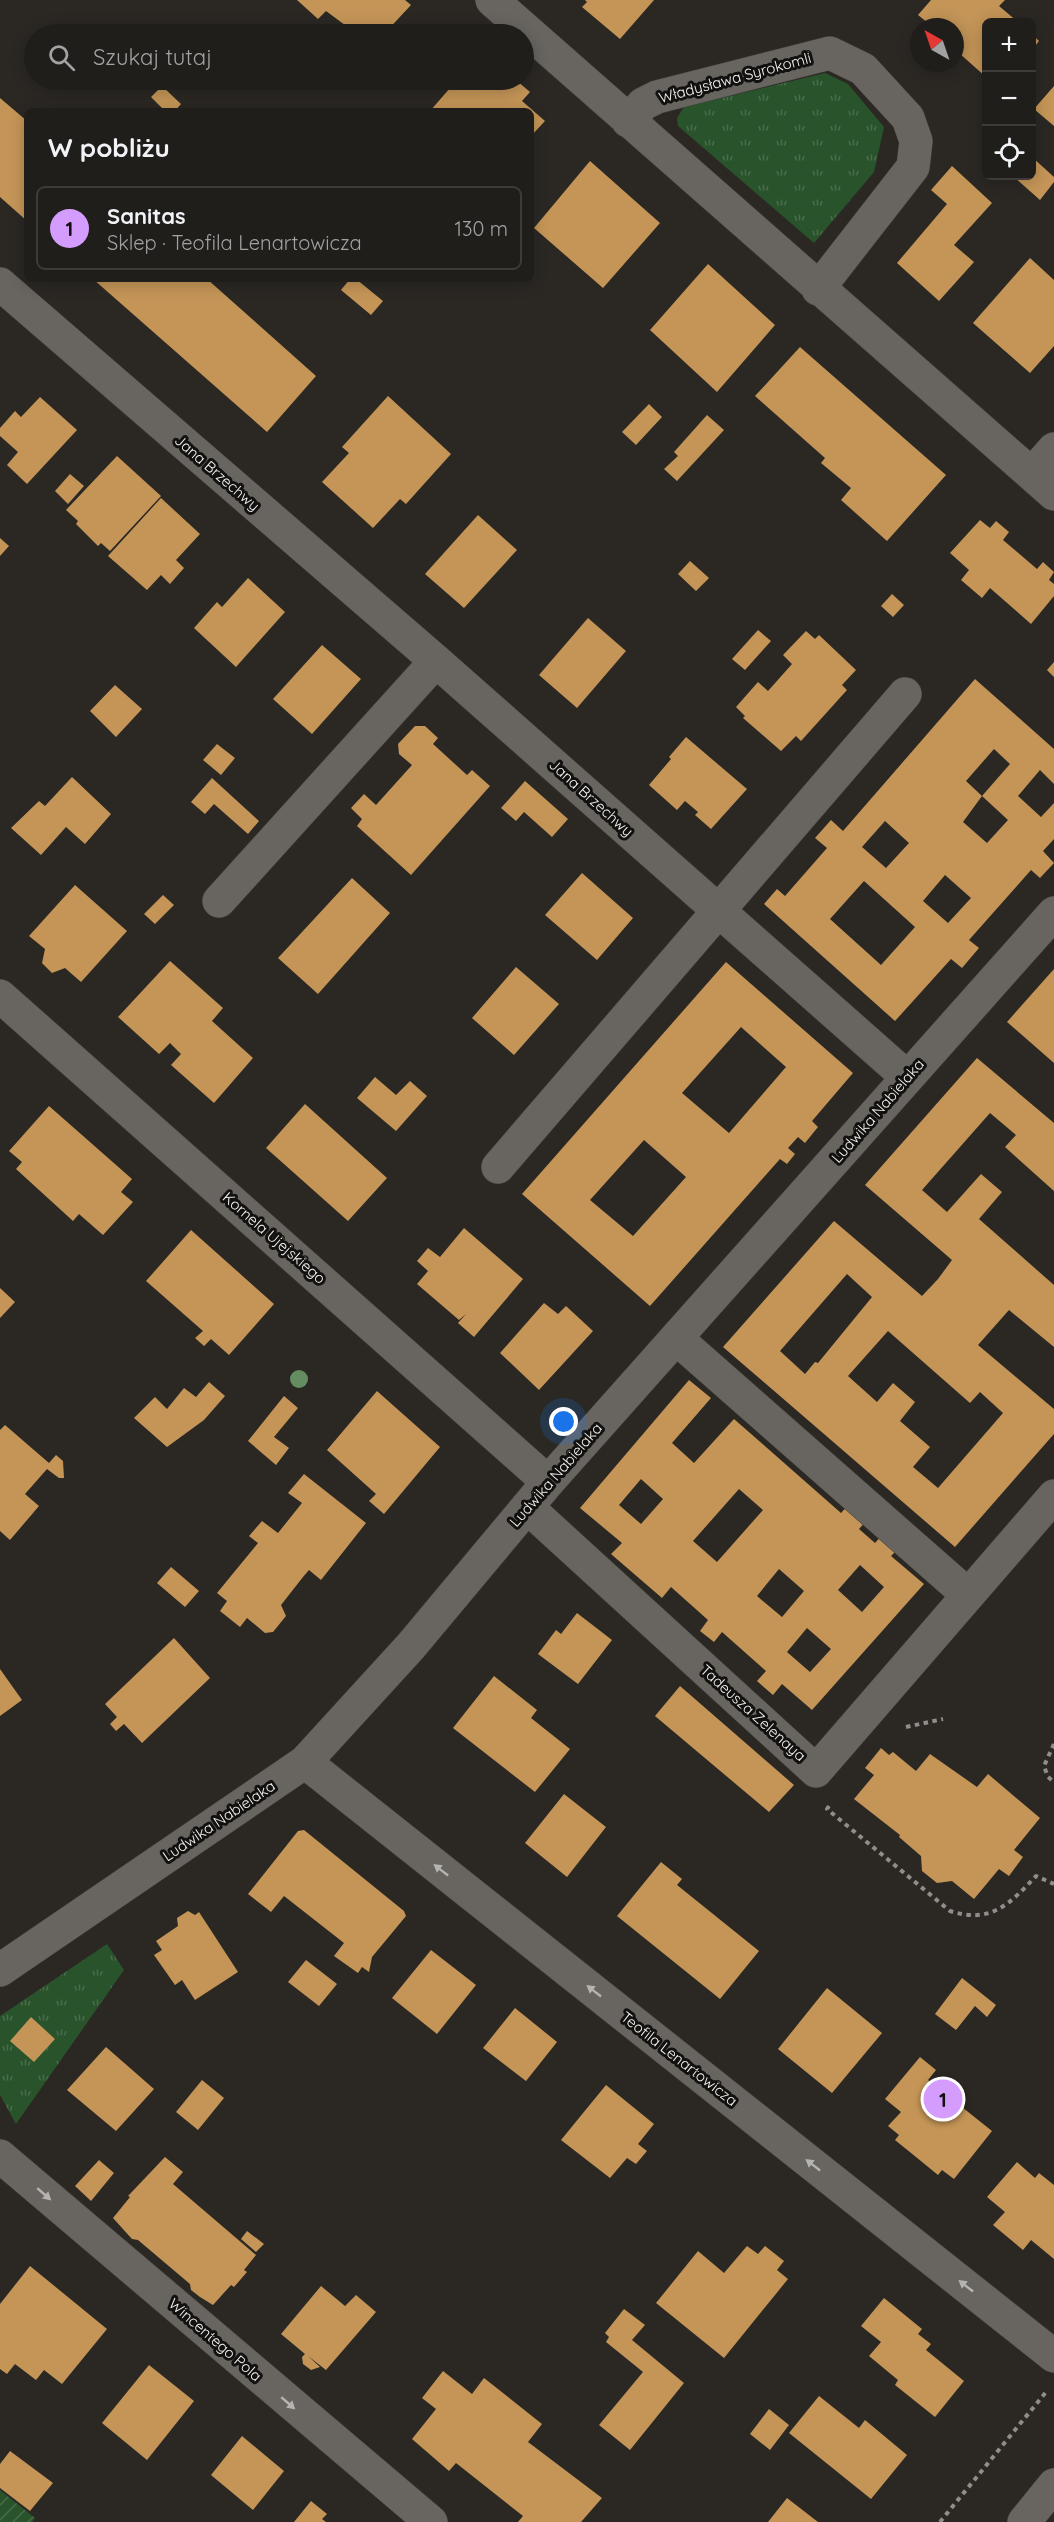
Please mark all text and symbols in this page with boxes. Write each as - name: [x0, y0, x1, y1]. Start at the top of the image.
- north arrow: [910, 18, 964, 72]
- map controls: [982, 18, 1036, 180]
- button: +: [982, 18, 1036, 72]
- search box: [24, 24, 534, 90]
- icon: search: [45, 41, 78, 74]
- text: Szukaj tutaj: [93, 43, 212, 71]
- street label: Władysława Syrokomli: [657, 48, 813, 107]
- button: −: [982, 72, 1036, 126]
- button: locate: [982, 126, 1036, 180]
- text: W pobliżu: [48, 131, 170, 164]
- text: Sanitas: [107, 202, 186, 230]
- text: 1: [66, 216, 73, 241]
- text: 130 m: [455, 216, 508, 241]
- text: Sklep · Teofila Lenartowicza: [107, 230, 362, 255]
- street label: Jana Brzechwy: [171, 430, 264, 515]
- street label: Jana Brzechwy: [545, 755, 637, 840]
- street label: Ludwika Nabielaka: [827, 1055, 928, 1167]
- street label: Kornela Ujejskiego: [219, 1188, 330, 1288]
- your location: [549, 1407, 578, 1436]
- street label: Ludwika Nabielaka: [505, 1419, 606, 1531]
- street label: Tadeusza Zelenaya: [697, 1660, 810, 1765]
- street label: Ludwika Nabielaka: [159, 1776, 279, 1865]
- one-way arrow: [434, 1865, 449, 1877]
- one-way arrow: [586, 1985, 602, 1998]
- street label: Teofila Lenartowicza: [617, 2007, 741, 2110]
- pin: 1: [924, 2076, 962, 2122]
- one-way arrow: [805, 2158, 821, 2171]
- one-way arrow: [36, 2187, 51, 2200]
- one-way arrow: [958, 2280, 973, 2293]
- street label: Wincentego Pola: [165, 2294, 266, 2385]
- one-way arrow: [280, 2396, 296, 2409]

